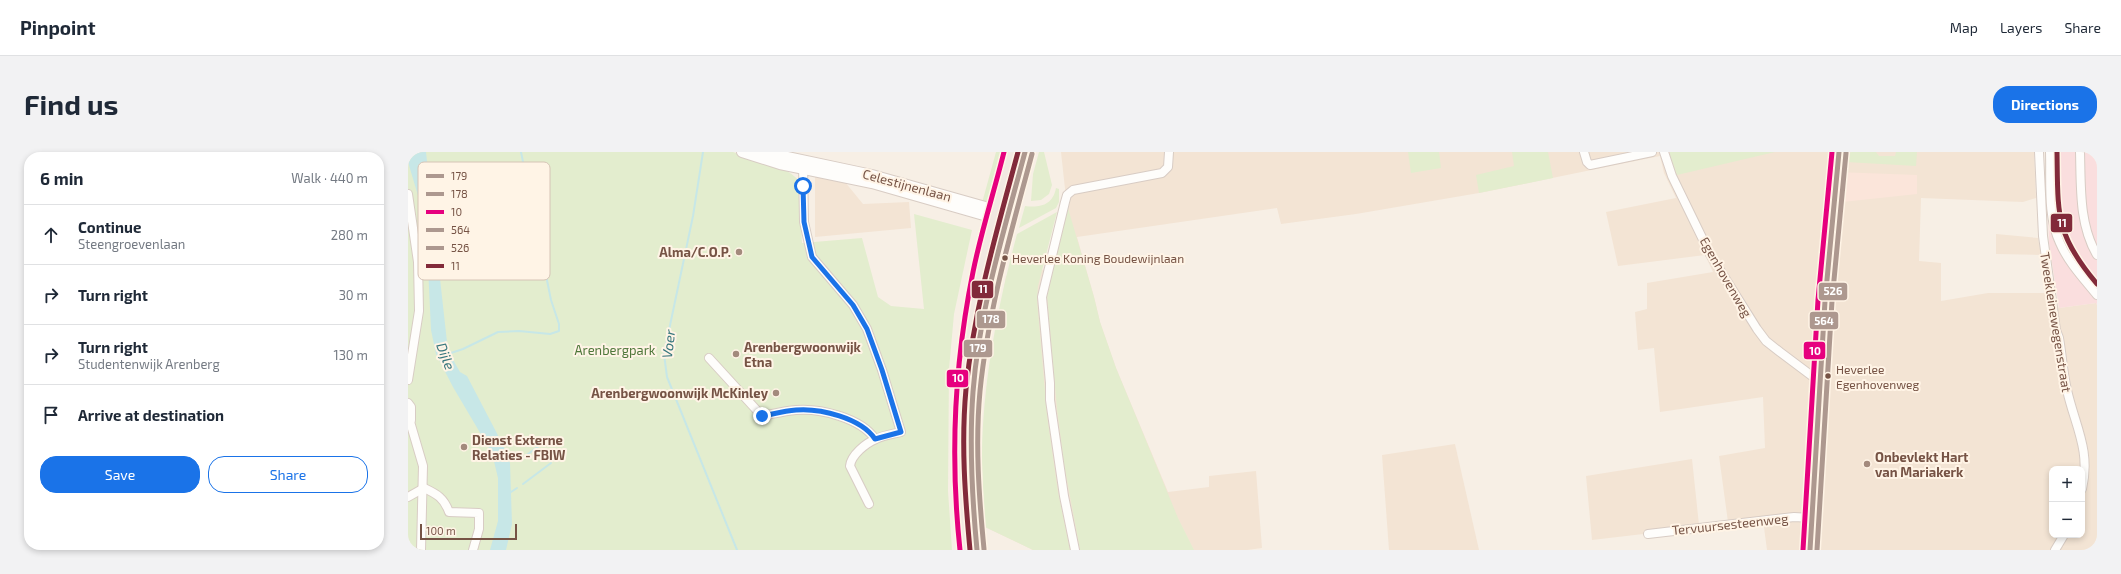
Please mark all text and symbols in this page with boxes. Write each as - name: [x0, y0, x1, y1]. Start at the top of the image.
- text: Pinpoint: [20, 16, 95, 39]
- text: Map: [1950, 19, 1978, 36]
- text: Layers: [2000, 19, 2042, 36]
- text: Share: [2064, 19, 2101, 36]
- button: Directions: [1993, 86, 2097, 123]
- text: Find us: [24, 87, 118, 121]
- legend: [418, 162, 550, 280]
- street label: Celestijnenlaan: [861, 165, 953, 205]
- text: 6 min: [40, 168, 84, 188]
- text: 179: [451, 169, 467, 182]
- text: Walk · 440 m: [291, 170, 368, 186]
- route start: [794, 177, 812, 195]
- text: 178: [451, 187, 468, 200]
- text: 10: [451, 205, 462, 218]
- line badge: 11: [2050, 213, 2073, 233]
- text: 11: [2057, 216, 2067, 229]
- text: Continue: [78, 218, 141, 236]
- text: 564: [451, 223, 470, 236]
- icon: ahead: [40, 224, 62, 246]
- text: 280 m: [331, 227, 368, 243]
- street label: Egenhovenweg: [1697, 234, 1755, 320]
- text: Steengroevenlaan: [78, 236, 185, 252]
- text: 526: [451, 241, 469, 254]
- place label: Alma/C.O.P.: [659, 244, 731, 260]
- marker: Alma/C.O.P.: [734, 247, 744, 257]
- place label: Heverlee Koning Boudewijnlaan: [1012, 251, 1184, 266]
- street label: Tweekleinewegenstraat: [2037, 251, 2075, 393]
- marker: Heverlee Koning Boudewijnlaan: [1000, 253, 1010, 263]
- text: 11: [451, 259, 460, 272]
- line badge: 11: [971, 280, 994, 299]
- text: 11: [978, 282, 988, 295]
- line badge: 526: [1818, 282, 1848, 301]
- icon: right: [40, 284, 62, 306]
- text: 526: [1824, 284, 1843, 297]
- text: Turn right: [78, 286, 148, 304]
- text: 30 m: [339, 287, 368, 303]
- line badge: 178: [976, 310, 1006, 329]
- line badge: 564: [1809, 311, 1839, 330]
- text: 178: [982, 312, 1000, 325]
- text: 564: [1814, 314, 1834, 327]
- water label: Voer: [658, 328, 678, 359]
- text: Turn right: [78, 338, 148, 356]
- place label: Arenbergwoonwijk Etna: [744, 339, 862, 370]
- line badge: 179: [963, 339, 993, 358]
- water label: Dijle: [433, 340, 459, 372]
- text: 179: [969, 341, 987, 354]
- line badge: 10: [1803, 341, 1826, 360]
- park label: Arenbergpark: [575, 342, 656, 358]
- icon: right: [40, 344, 62, 366]
- text: 10: [1809, 344, 1821, 357]
- text: 130 m: [333, 347, 368, 363]
- marker: Arenbergwoonwijk Etna: [731, 349, 741, 359]
- text: Studentenwijk Arenberg: [78, 356, 220, 372]
- place label: Heverlee Egenhovenweg: [1836, 362, 1920, 391]
- line badge: 10: [946, 369, 969, 388]
- text: 10: [952, 371, 964, 384]
- marker: Heverlee Egenhovenweg: [1823, 371, 1833, 381]
- place label: Arenbergwoonwijk McKinley: [591, 385, 769, 401]
- marker: Arenbergwoonwijk McKinley: [771, 388, 781, 398]
- icon: arrive: [40, 404, 62, 426]
- text: Arrive at destination: [78, 406, 224, 424]
- route end: [753, 407, 771, 425]
- place label: Dienst Externe Relaties - FBIW: [472, 432, 566, 463]
- marker: Dienst Externe Relaties - FBIW: [459, 442, 469, 452]
- place label: Onbevlekt Hart van Mariakerk: [1875, 449, 1969, 480]
- button: Save: [40, 456, 200, 493]
- button: Share: [208, 456, 368, 493]
- marker: Onbevlekt Hart van Mariakerk: [1862, 459, 1872, 469]
- map controls: [2049, 466, 2085, 538]
- button: +: [2049, 466, 2085, 502]
- button: −: [2049, 502, 2085, 538]
- street label: Tervuursesteenweg: [1671, 510, 1789, 538]
- scale bar: [420, 522, 517, 541]
- text: 100 m: [426, 524, 456, 537]

